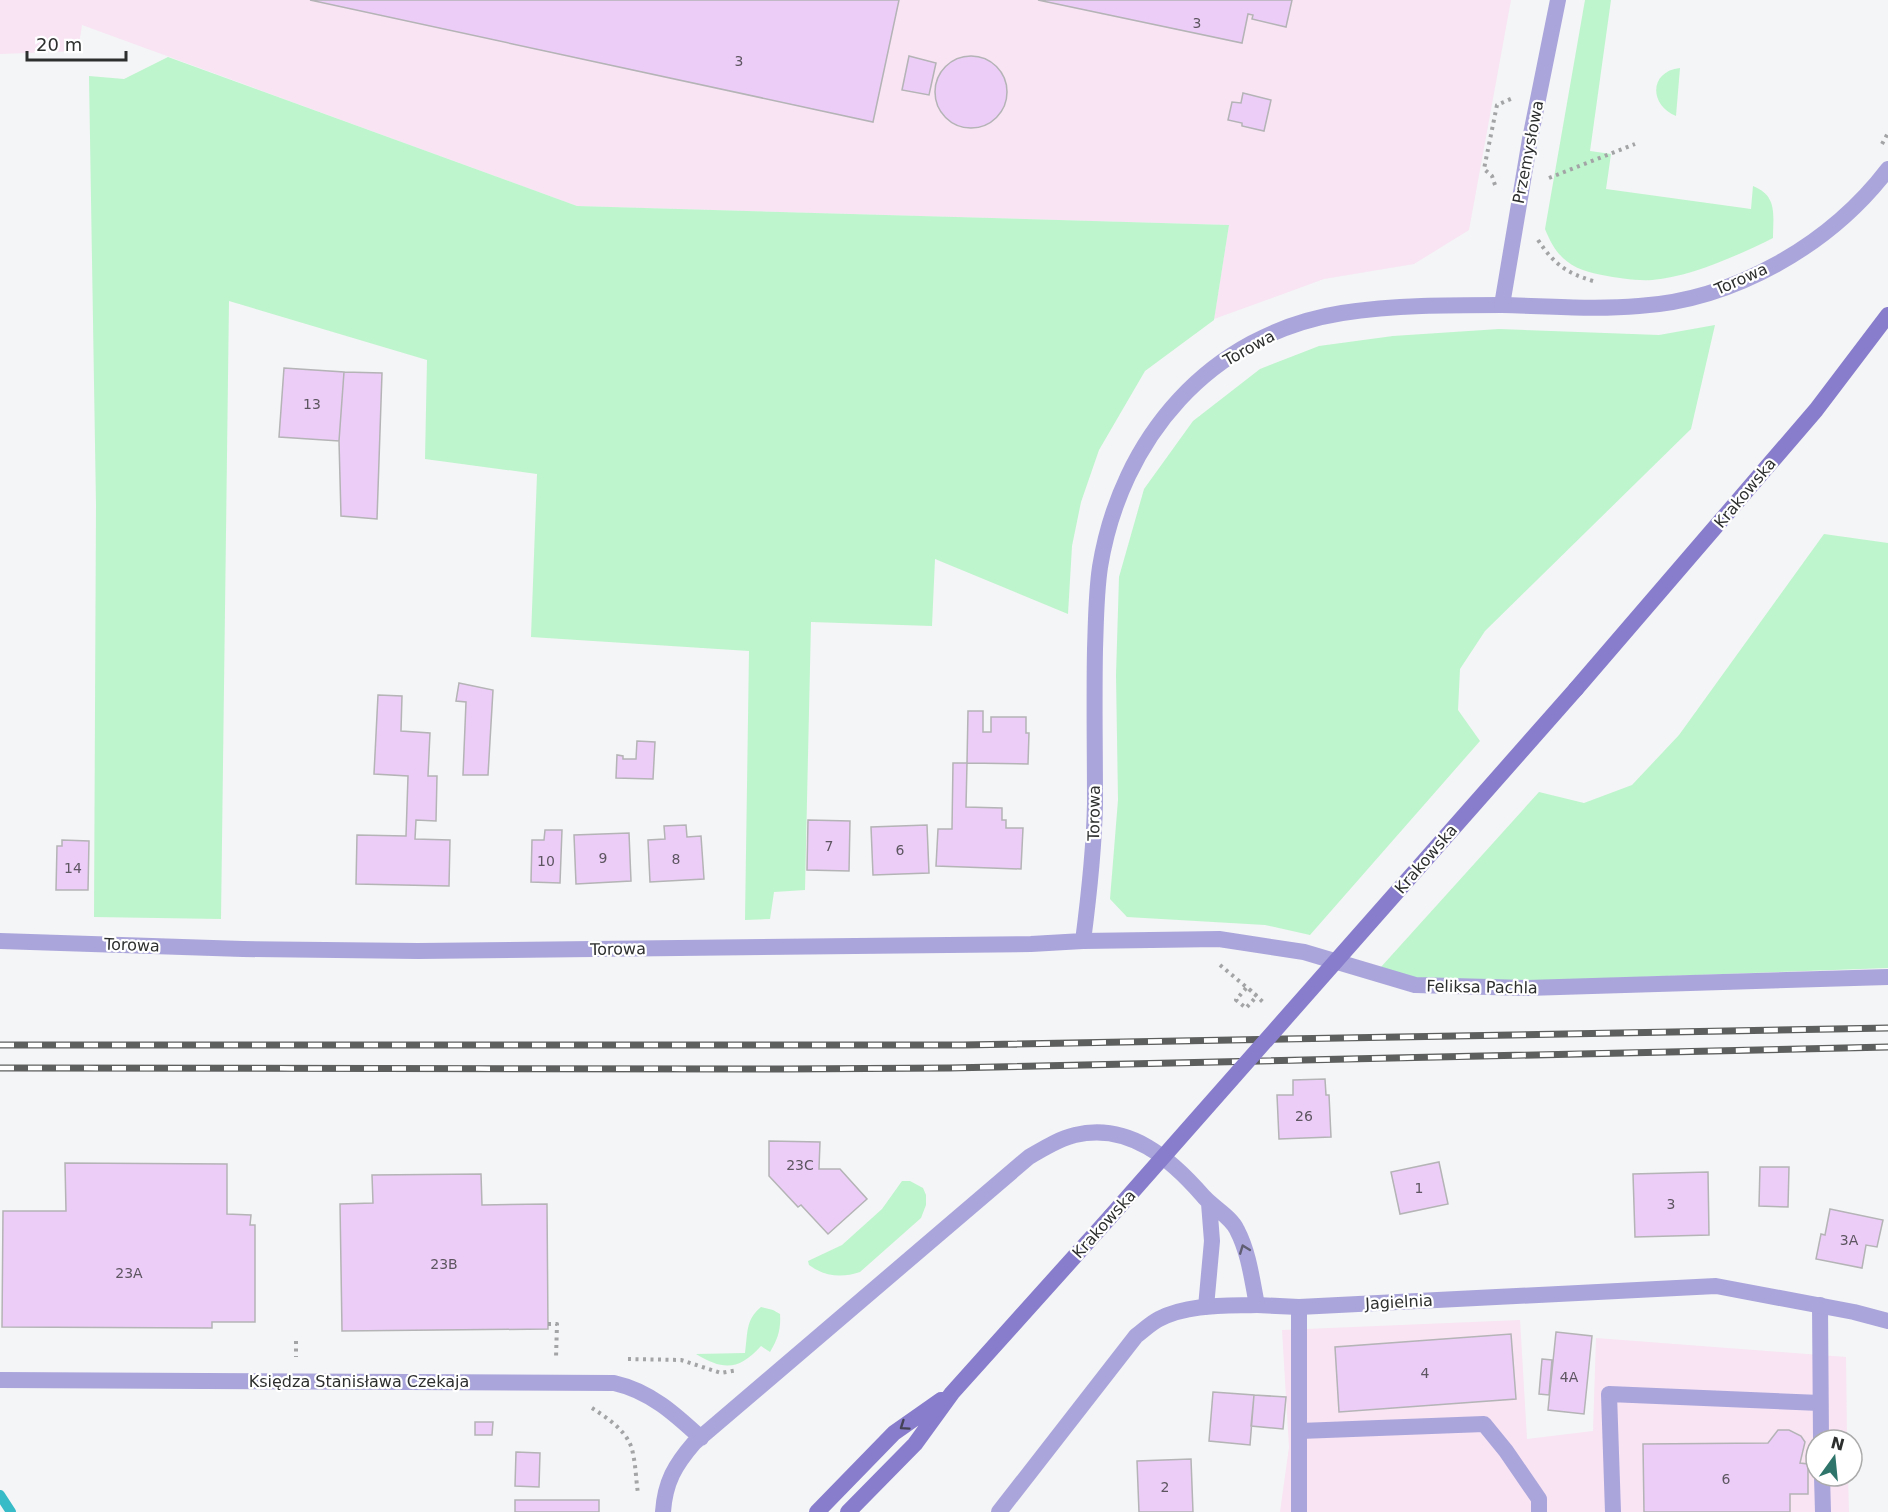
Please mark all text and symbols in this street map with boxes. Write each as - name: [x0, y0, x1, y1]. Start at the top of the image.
- house number: 3: [1193, 15, 1201, 31]
- scale bar: [27, 24, 126, 62]
- text: 20 m: [36, 34, 82, 55]
- house number: 3: [735, 53, 743, 69]
- street label: Przemysłowa: [1509, 99, 1547, 205]
- street label: Torowa: [1711, 259, 1770, 299]
- street label: Torowa: [1219, 326, 1278, 370]
- house number: 13: [303, 396, 321, 412]
- street label: Krakowska: [1710, 454, 1780, 532]
- street label: Torowa: [1084, 785, 1104, 842]
- street label: Krakowska: [1391, 820, 1461, 898]
- house number: 7: [825, 838, 833, 854]
- house number: 6: [896, 842, 905, 858]
- house number: 9: [599, 850, 607, 866]
- house number: 8: [672, 851, 680, 867]
- house number: 10: [537, 853, 555, 869]
- house number: 14: [64, 860, 82, 876]
- street label: Torowa: [103, 934, 160, 955]
- street label: Torowa: [589, 939, 646, 959]
- street label: Feliksa Pachla: [1426, 977, 1538, 997]
- house number: 26: [1295, 1108, 1313, 1124]
- house number: 23C: [786, 1157, 814, 1173]
- house number: 1: [1415, 1180, 1423, 1196]
- street label: Krakowska: [1068, 1186, 1140, 1262]
- house number: 3: [1667, 1196, 1675, 1212]
- house number: 3A: [1840, 1232, 1859, 1248]
- one-way arrow: [1239, 1244, 1251, 1255]
- house number: 23B: [430, 1256, 458, 1272]
- house number: 23A: [115, 1265, 143, 1281]
- street label: Jagielnia: [1364, 1291, 1433, 1313]
- house number: 4: [1421, 1365, 1430, 1381]
- house number: 4A: [1560, 1369, 1579, 1385]
- street label: Księdza Stanisława Czekaja: [249, 1372, 469, 1391]
- one-way arrow: [899, 1419, 910, 1430]
- north arrow: [1804, 1428, 1864, 1488]
- text: N: [1829, 1433, 1847, 1455]
- house number: 6: [1722, 1471, 1731, 1487]
- house number: 2: [1161, 1479, 1169, 1495]

